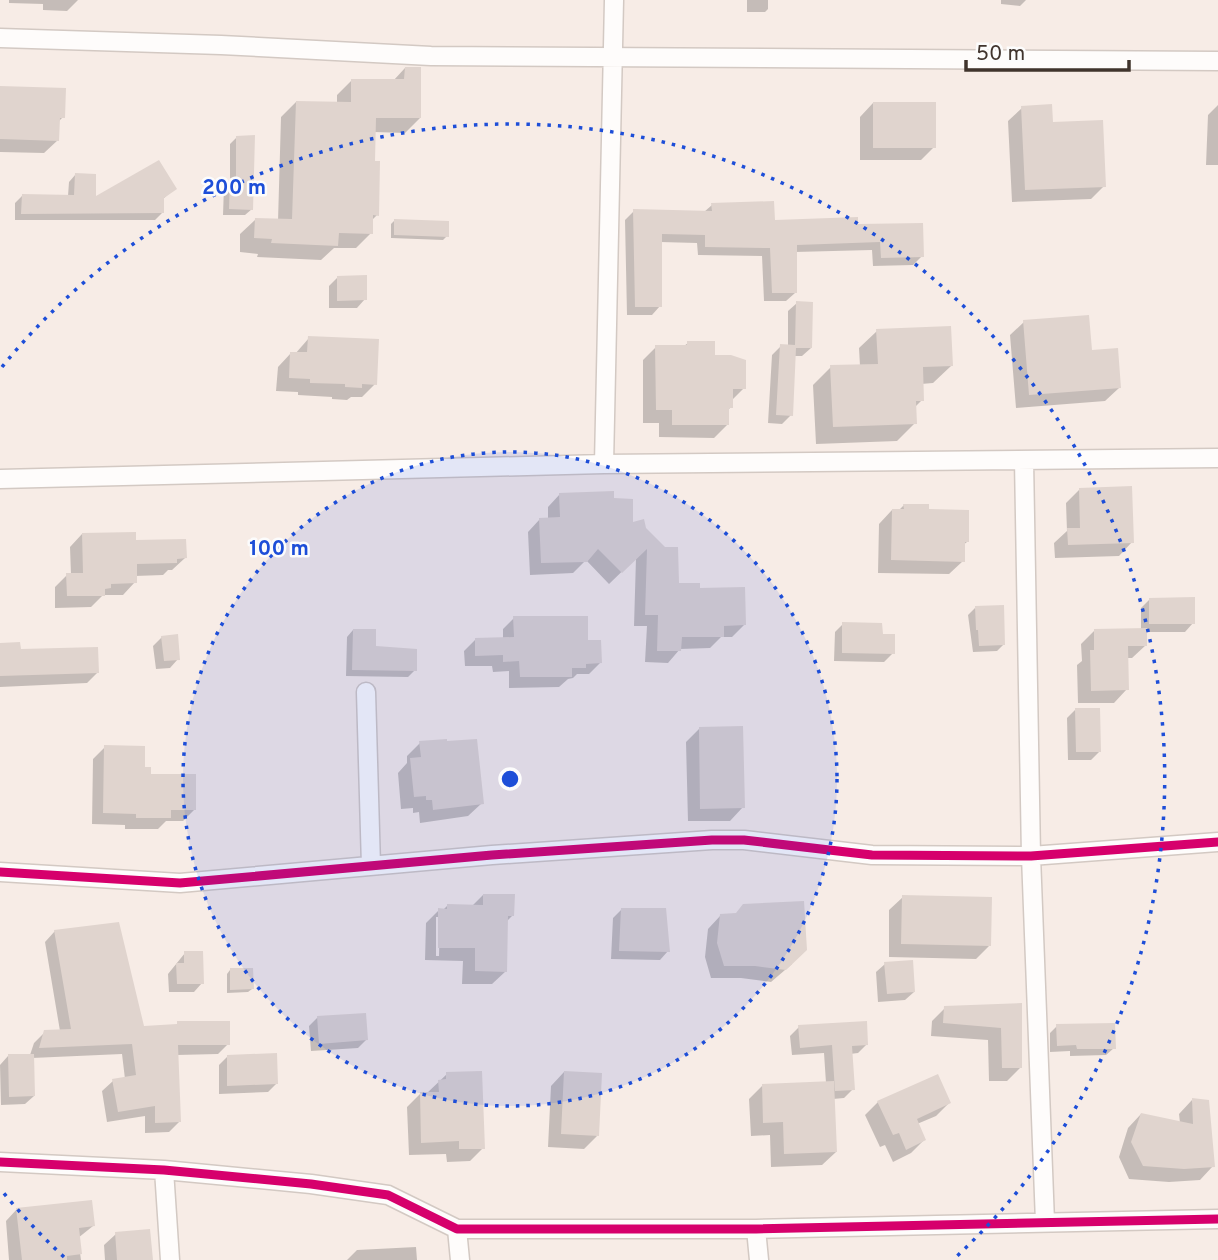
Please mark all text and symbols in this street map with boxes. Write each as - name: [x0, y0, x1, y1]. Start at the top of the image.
- scale bar: [966, 28, 1129, 72]
- text: 50 m: [976, 41, 1025, 68]
- text: 200 m: [202, 175, 266, 202]
- text: 100 m: [249, 536, 309, 563]
- centre of rings: [498, 767, 522, 791]

